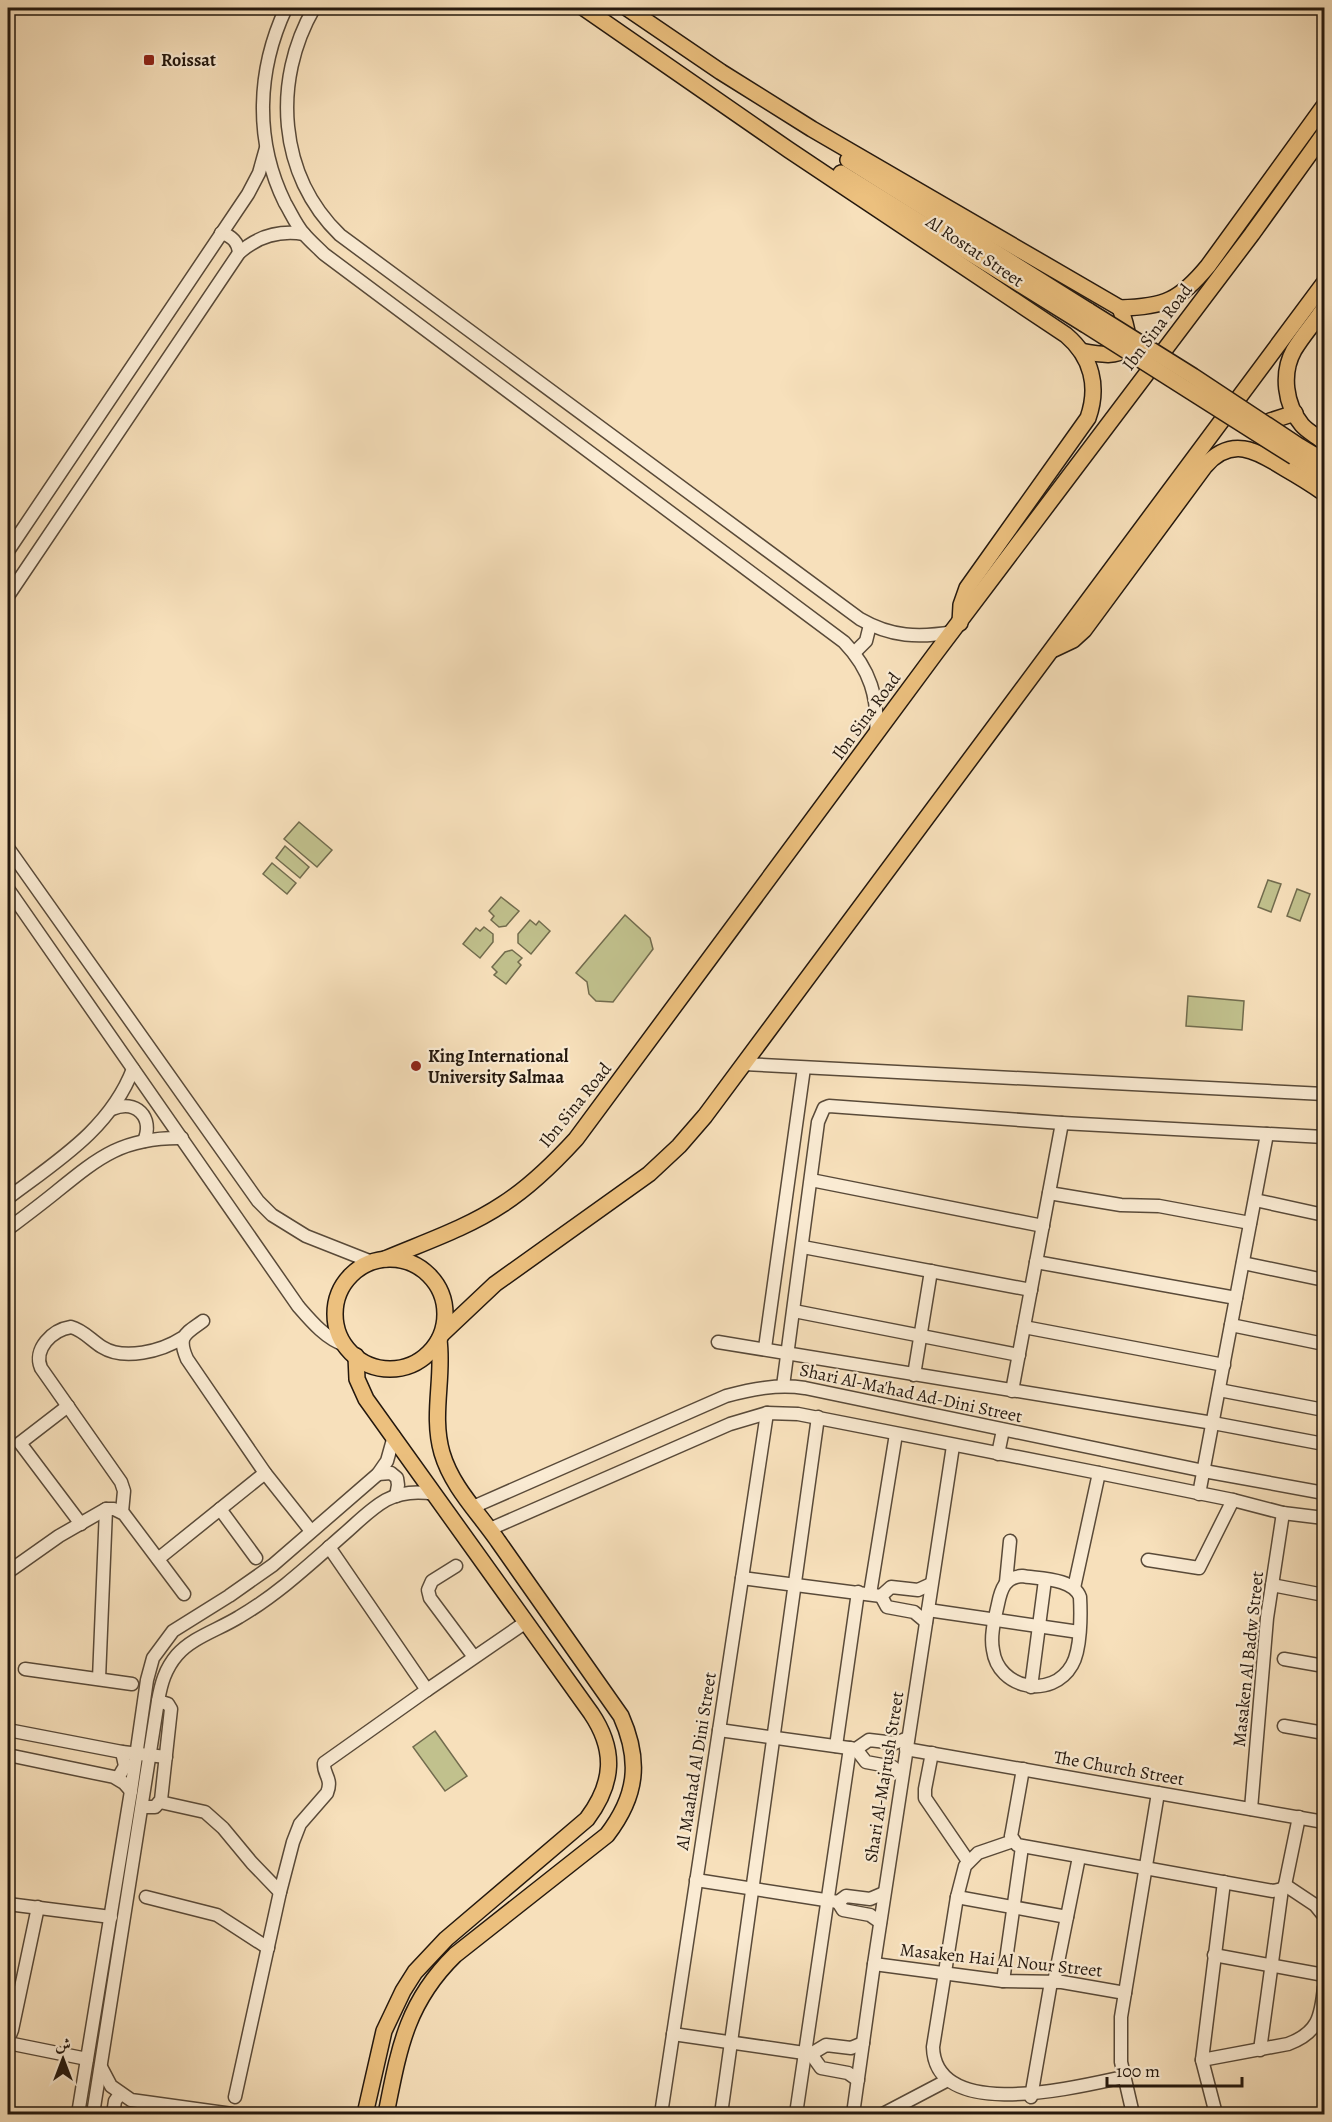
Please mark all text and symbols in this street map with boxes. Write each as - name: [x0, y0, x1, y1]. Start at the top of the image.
- place label: Roissat: [161, 48, 216, 72]
- marker: Roissat: [142, 53, 156, 67]
- street label: Al Rostat Street: [921, 209, 1029, 293]
- street label: Ibn Sina Road: [1116, 278, 1198, 375]
- street label: Ibn Sina Road: [826, 667, 906, 765]
- place label: King International University Salmaa: [428, 1044, 569, 1089]
- street label: Ibn Sina Road: [533, 1057, 617, 1153]
- marker: King International University Salmaa: [409, 1059, 423, 1073]
- street label: Shari Al-Ma'had Ad-Dini Street: [798, 1358, 1024, 1428]
- street label: Masaken Al Badw Street: [1227, 1570, 1269, 1748]
- street label: Al Maahad Al Dini Street: [670, 1670, 722, 1853]
- street label: Shari Al-Majrush Street: [859, 1690, 909, 1864]
- street label: The Church Street: [1052, 1745, 1186, 1791]
- street label: Masaken Hai Al Nour Street: [899, 1937, 1104, 1983]
- north arrow: [33, 2029, 93, 2089]
- text: ش: [55, 2034, 71, 2056]
- scale bar: [1107, 2050, 1242, 2088]
- text: 100 m: [1116, 2059, 1160, 2083]

